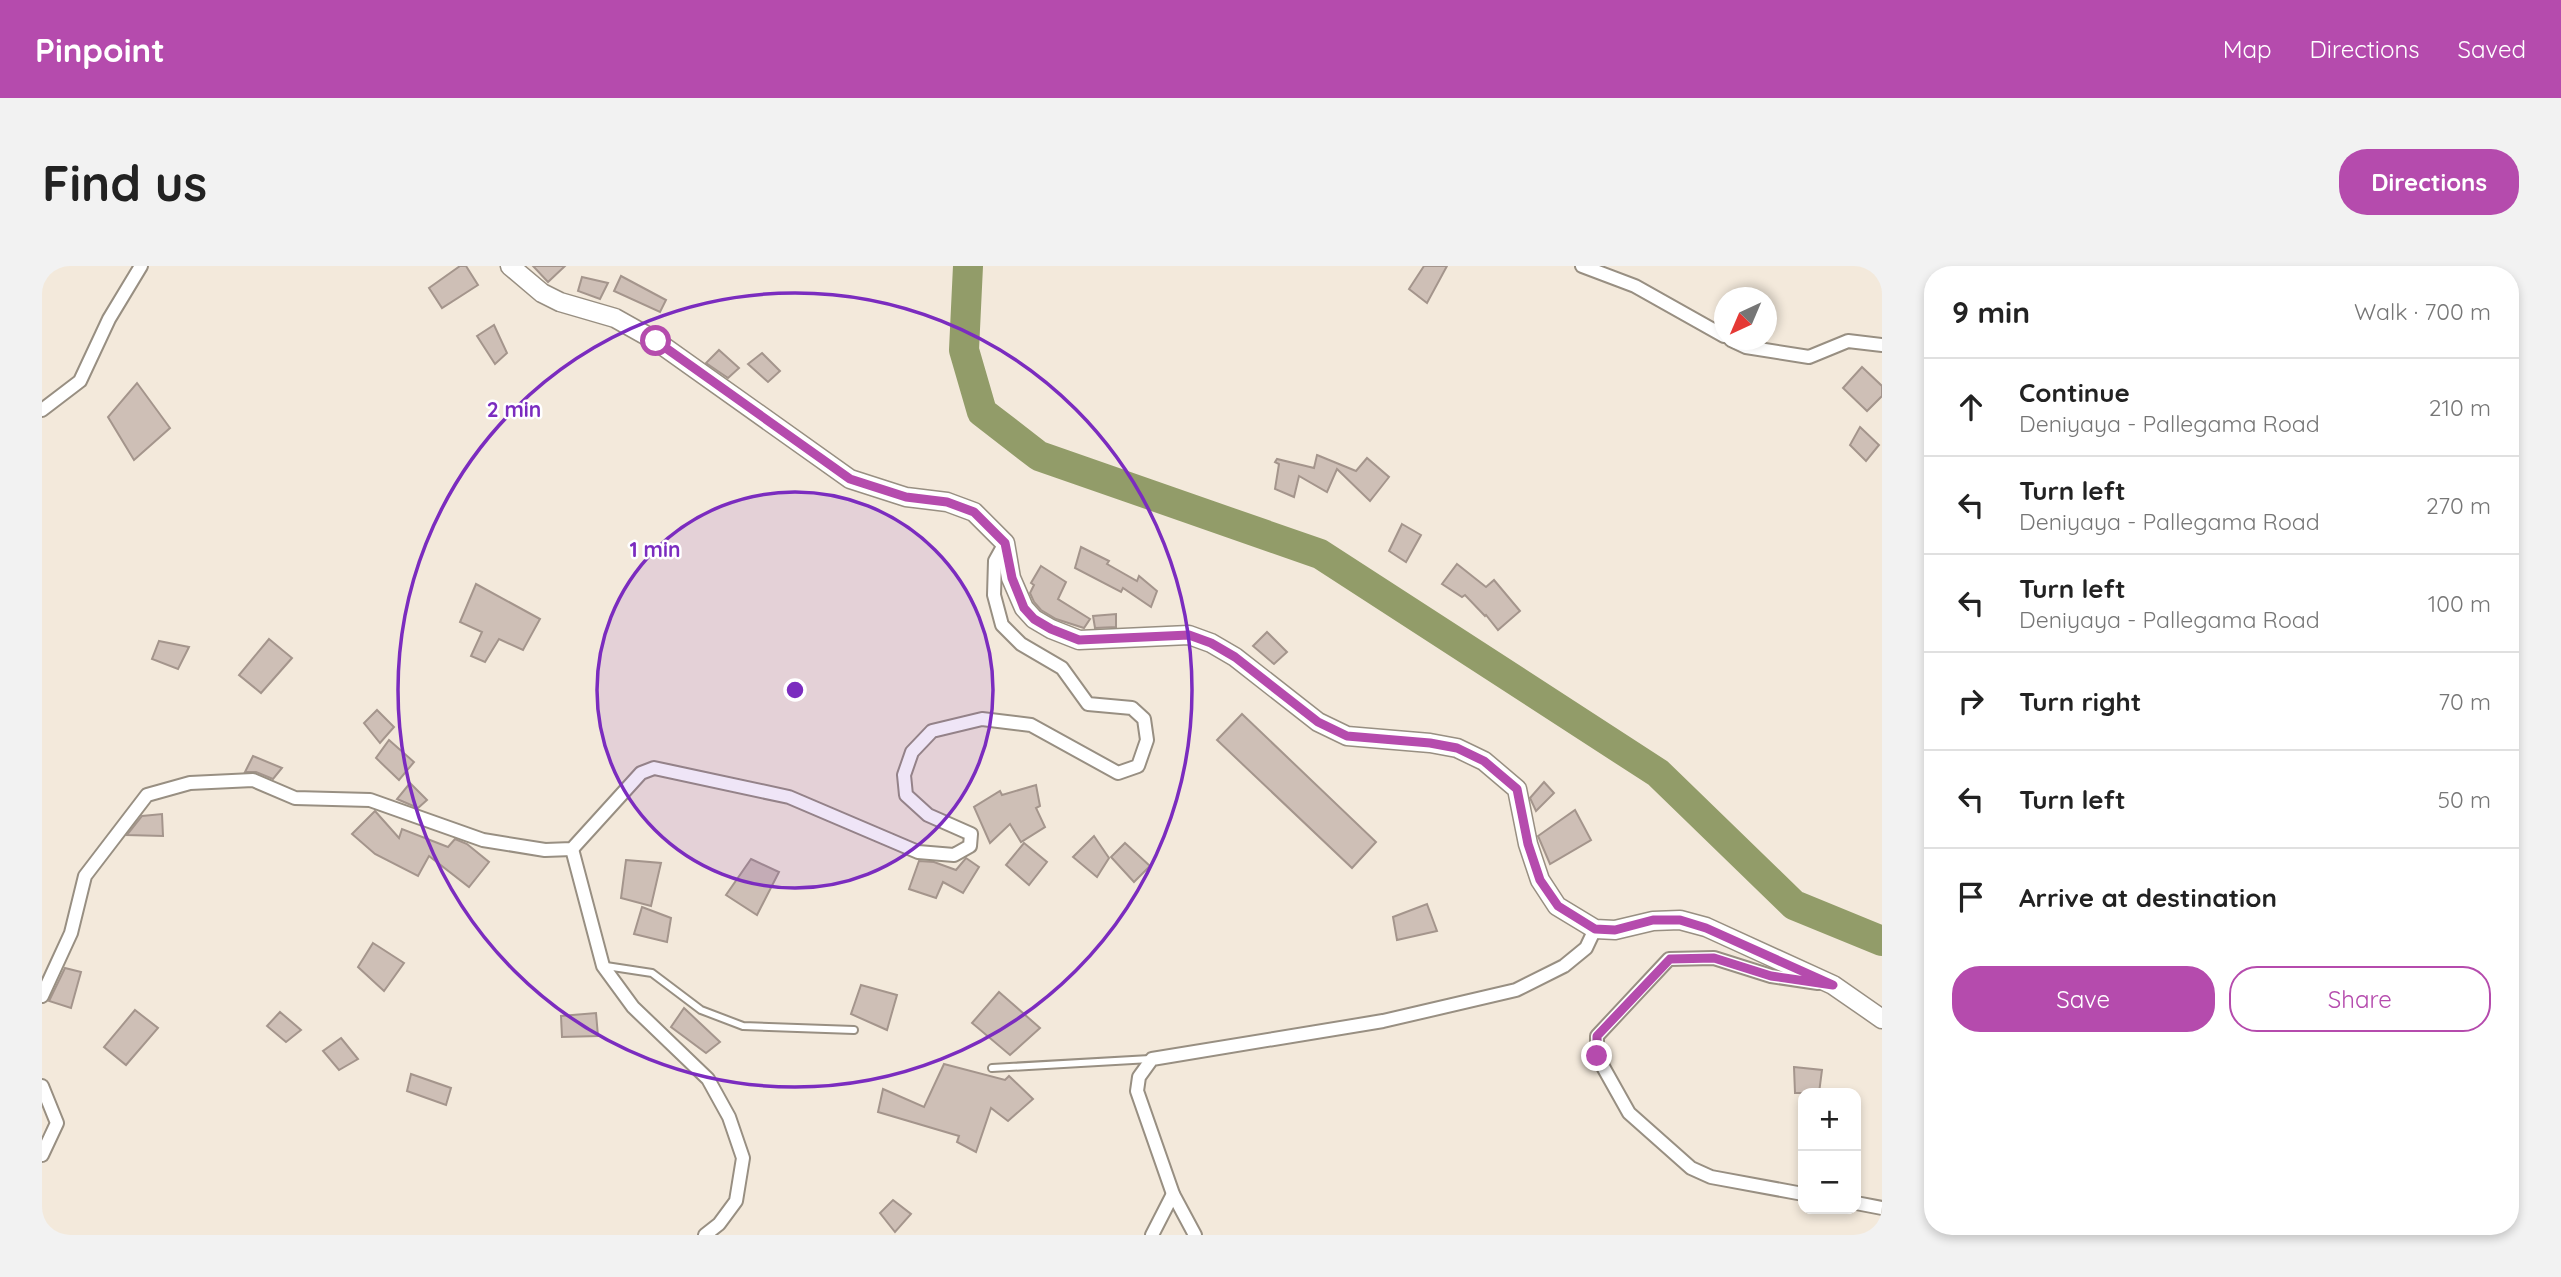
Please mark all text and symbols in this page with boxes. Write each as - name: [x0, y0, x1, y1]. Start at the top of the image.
- text: Pinpoint: [35, 29, 165, 70]
- text: Map: [2223, 34, 2272, 64]
- text: Directions: [2310, 34, 2420, 64]
- text: Saved: [2458, 34, 2526, 64]
- button: Directions: [2339, 149, 2519, 215]
- text: Find us: [42, 152, 207, 213]
- north arrow: [1714, 287, 1777, 350]
- text: 9 min: [1952, 293, 2030, 331]
- text: Walk · 700 m: [2354, 297, 2491, 326]
- route start: [640, 325, 671, 356]
- text: Continue: [2019, 376, 2130, 409]
- icon: ahead: [1952, 388, 1990, 426]
- text: 210 m: [2429, 393, 2491, 422]
- text: 2 min: [487, 396, 541, 422]
- text: Deniyaya - Pallegama Road: [2019, 409, 2320, 438]
- text: Turn left: [2019, 474, 2126, 507]
- icon: left: [1952, 486, 1990, 524]
- text: 270 m: [2426, 491, 2491, 520]
- text: Deniyaya - Pallegama Road: [2019, 507, 2320, 536]
- text: 1 min: [630, 536, 680, 562]
- text: Turn left: [2019, 572, 2126, 605]
- icon: left: [1952, 584, 1990, 622]
- text: 100 m: [2428, 589, 2491, 618]
- text: Deniyaya - Pallegama Road: [2019, 605, 2320, 634]
- centre of rings: [783, 678, 807, 702]
- icon: right: [1952, 682, 1990, 720]
- text: Turn right: [2019, 685, 2141, 718]
- text: 70 m: [2438, 687, 2491, 716]
- icon: left: [1952, 780, 1990, 818]
- text: Turn left: [2019, 783, 2126, 816]
- text: 50 m: [2438, 785, 2491, 814]
- icon: arrive: [1952, 878, 1990, 916]
- text: Arrive at destination: [2019, 881, 2277, 914]
- button: Save: [1952, 966, 2215, 1032]
- button: Share: [2229, 966, 2491, 1032]
- route end: [1581, 1040, 1612, 1071]
- map controls: [1798, 1088, 1861, 1214]
- button: +: [1798, 1088, 1861, 1151]
- button: −: [1798, 1151, 1861, 1214]

